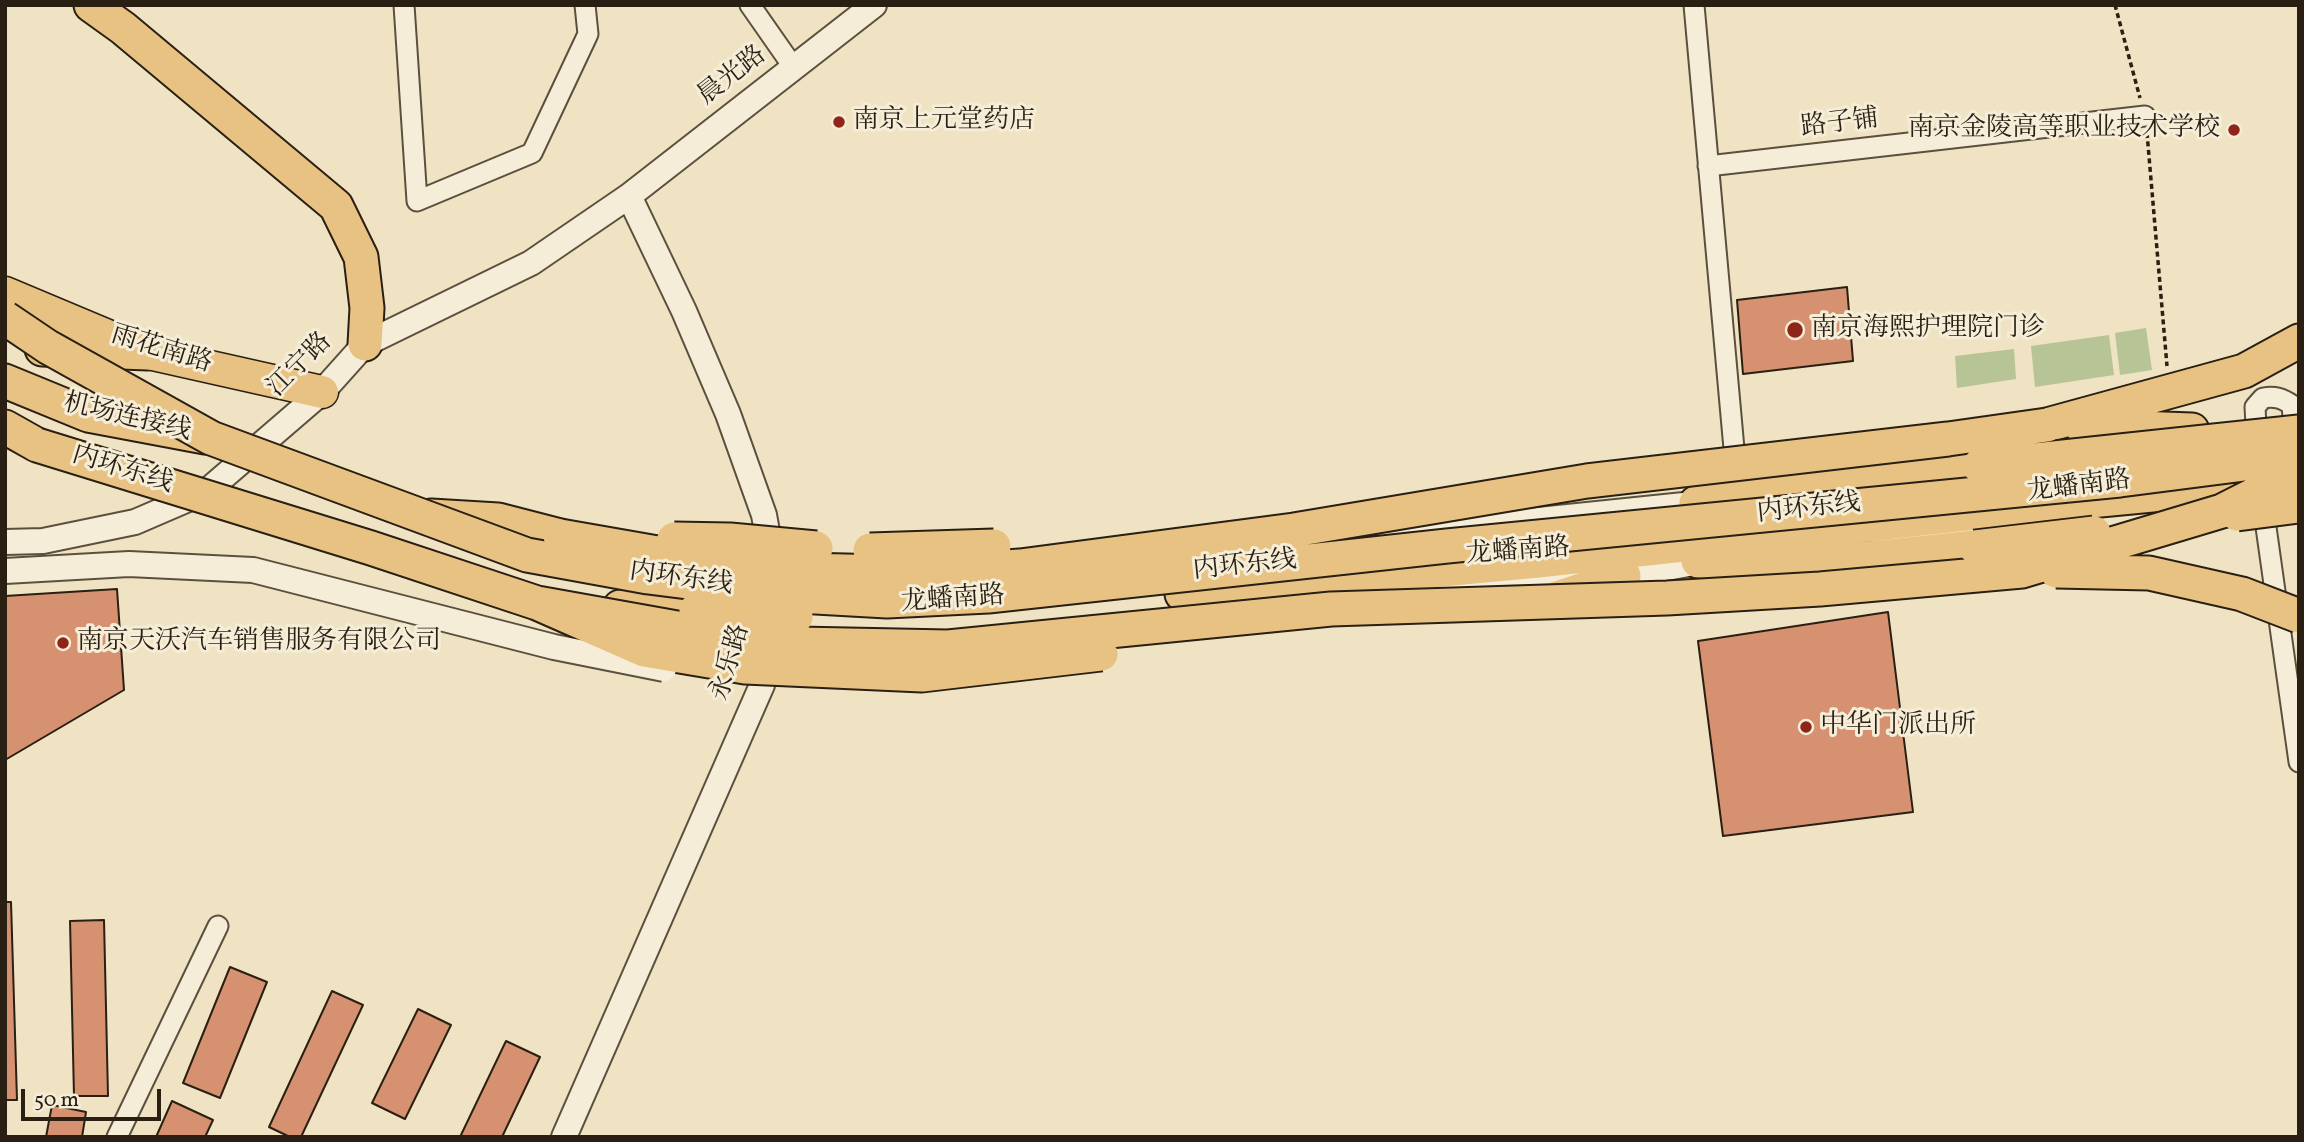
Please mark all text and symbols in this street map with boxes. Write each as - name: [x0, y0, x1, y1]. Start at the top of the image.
- street label: 晨光路: [693, 41, 773, 113]
- street label: 路子铺: [1799, 105, 1881, 145]
- place label: 南京上元堂药店: [853, 106, 1035, 138]
- marker: 南京上元堂药店: [831, 114, 847, 130]
- place label: 南京金陵高等职业技术学校: [1908, 114, 2220, 146]
- marker: 南京金陵高等职业技术学校: [2226, 122, 2242, 138]
- place label: 南京海熙护理院门诊: [1811, 314, 2045, 346]
- marker: 南京海熙护理院门诊: [1785, 320, 1805, 340]
- street label: 雨花南路: [107, 321, 215, 381]
- street label: 江宁路: [262, 327, 340, 405]
- street label: 机场连接线: [60, 389, 194, 449]
- street label: 内环东线: [68, 441, 176, 501]
- street label: 龙蟠南路: [2025, 466, 2133, 510]
- street label: 内环东线: [1756, 489, 1862, 531]
- street label: 龙蟠南路: [1465, 534, 1571, 572]
- street label: 内环东线: [1192, 546, 1298, 588]
- street label: 内环东线: [627, 557, 735, 603]
- street label: 龙蟠南路: [900, 582, 1006, 620]
- street label: 永乐路: [706, 621, 758, 705]
- place label: 南京天沃汽车销售服务有限公司: [77, 627, 441, 659]
- marker: 南京天沃汽车销售服务有限公司: [55, 635, 71, 651]
- place label: 中华门派出所: [1820, 711, 1976, 743]
- marker: 中华门派出所: [1798, 719, 1814, 735]
- scale bar: [24, 1076, 164, 1120]
- text: 50 m: [34, 1086, 79, 1115]

